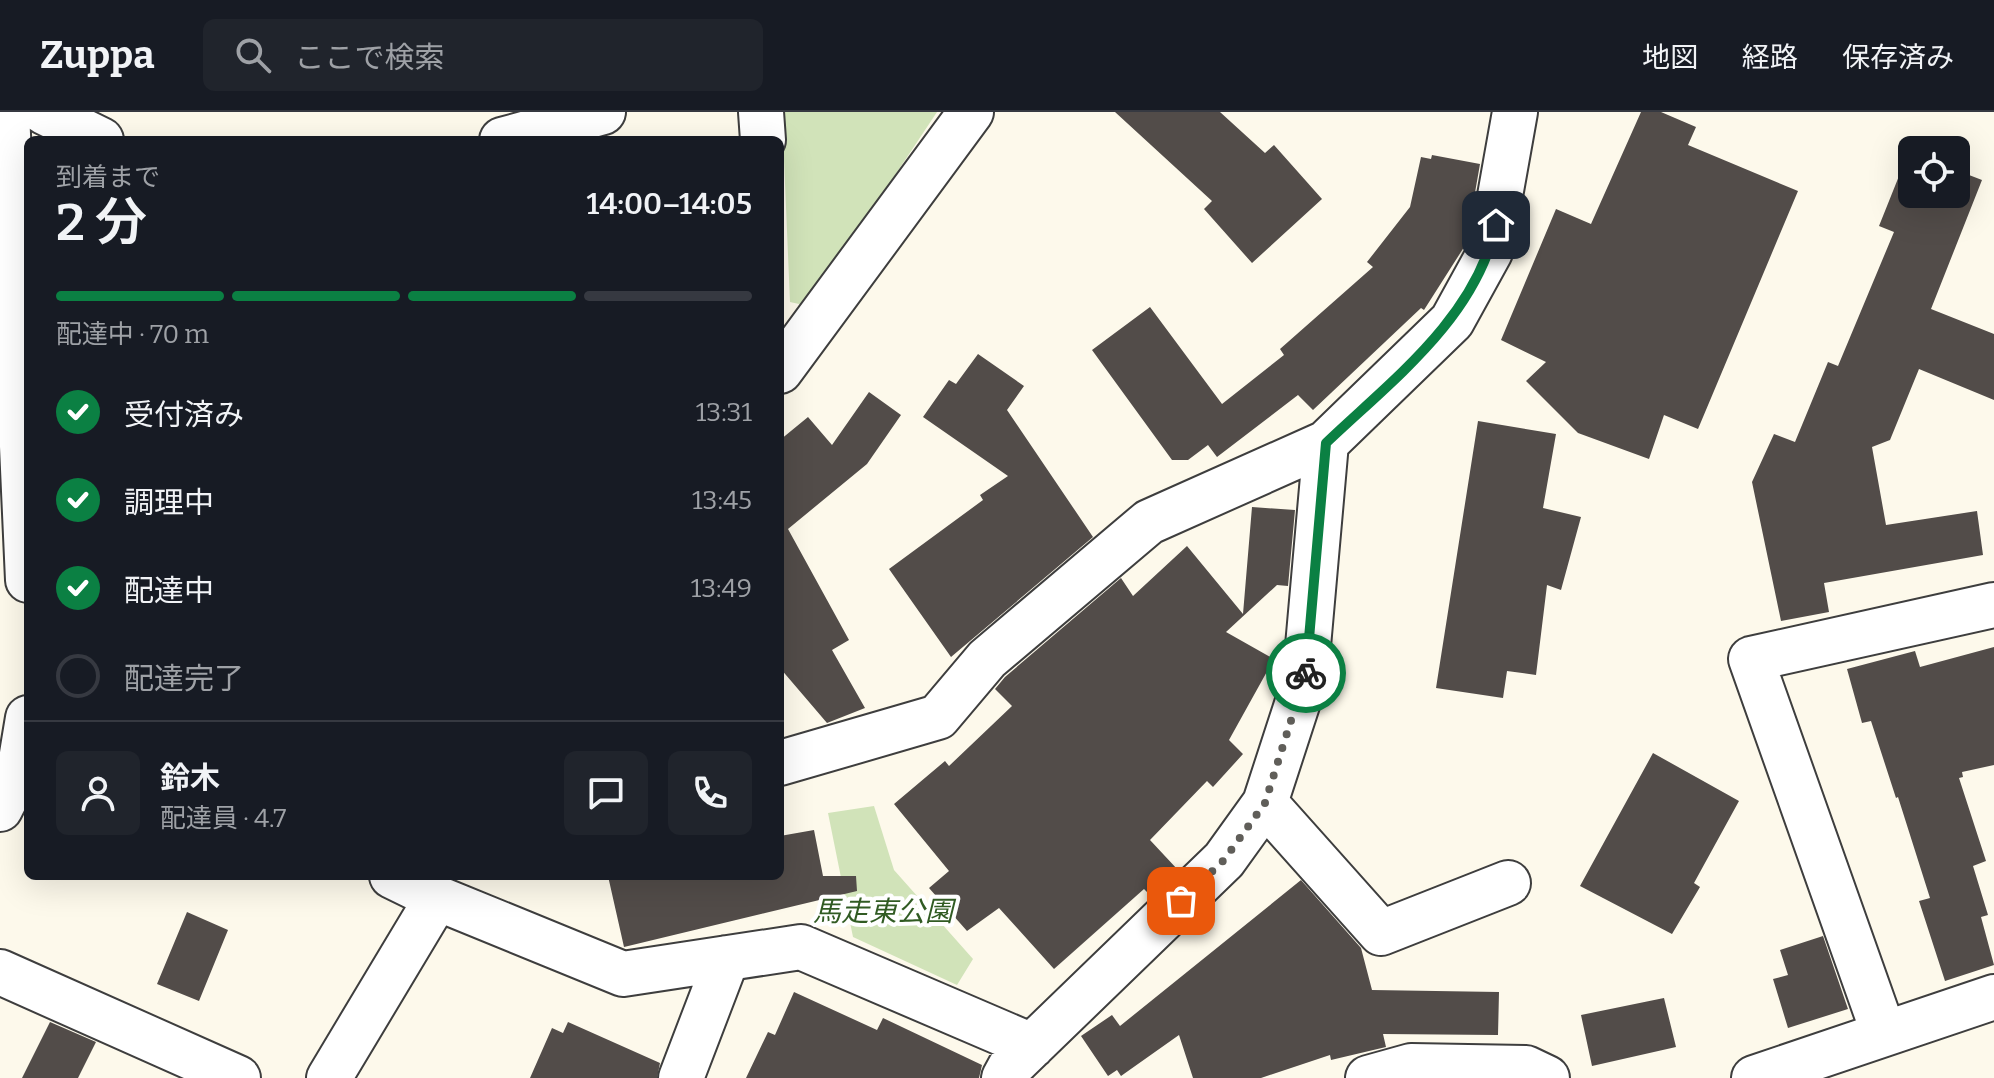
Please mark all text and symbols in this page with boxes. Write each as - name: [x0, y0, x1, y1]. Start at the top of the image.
- search box: [203, 19, 763, 91]
- text: Zuppa: [40, 32, 155, 78]
- icon: search: [231, 33, 275, 77]
- text: ここで検索: [295, 40, 445, 76]
- text: 地図: [1642, 41, 1698, 74]
- text: 経路: [1742, 41, 1798, 74]
- text: 保存済み: [1842, 41, 1954, 74]
- map controls: [1898, 136, 1970, 208]
- button: locate: [1898, 136, 1970, 208]
- text: 到着まで: [56, 162, 160, 193]
- text: 14:00–14:05: [586, 186, 752, 222]
- text: 2 分: [56, 191, 147, 254]
- pin: [1462, 191, 1530, 259]
- icon: home: [1474, 203, 1518, 247]
- text: 配達中 · 70 m: [56, 319, 209, 350]
- icon: check: [56, 390, 100, 434]
- text: 受付済み: [124, 397, 244, 433]
- text: 13:31: [696, 397, 752, 428]
- icon: check: [56, 478, 100, 522]
- text: 調理中: [124, 485, 214, 521]
- text: 13:45: [692, 485, 752, 516]
- icon: check: [56, 566, 100, 610]
- text: 配達中: [124, 573, 214, 609]
- text: 13:49: [691, 573, 752, 604]
- courier: [1266, 633, 1346, 713]
- icon: bike: [1284, 651, 1328, 695]
- text: 配達完了: [124, 661, 244, 697]
- button: person: [56, 751, 140, 835]
- button: chat: [564, 751, 648, 835]
- button: phone: [668, 751, 752, 835]
- text: 鈴木: [160, 760, 220, 796]
- text: 配達員 · 4.7: [160, 803, 286, 834]
- pin: [1147, 867, 1215, 935]
- icon: bag: [1159, 879, 1203, 923]
- park label: 馬走東公園: [813, 895, 957, 928]

